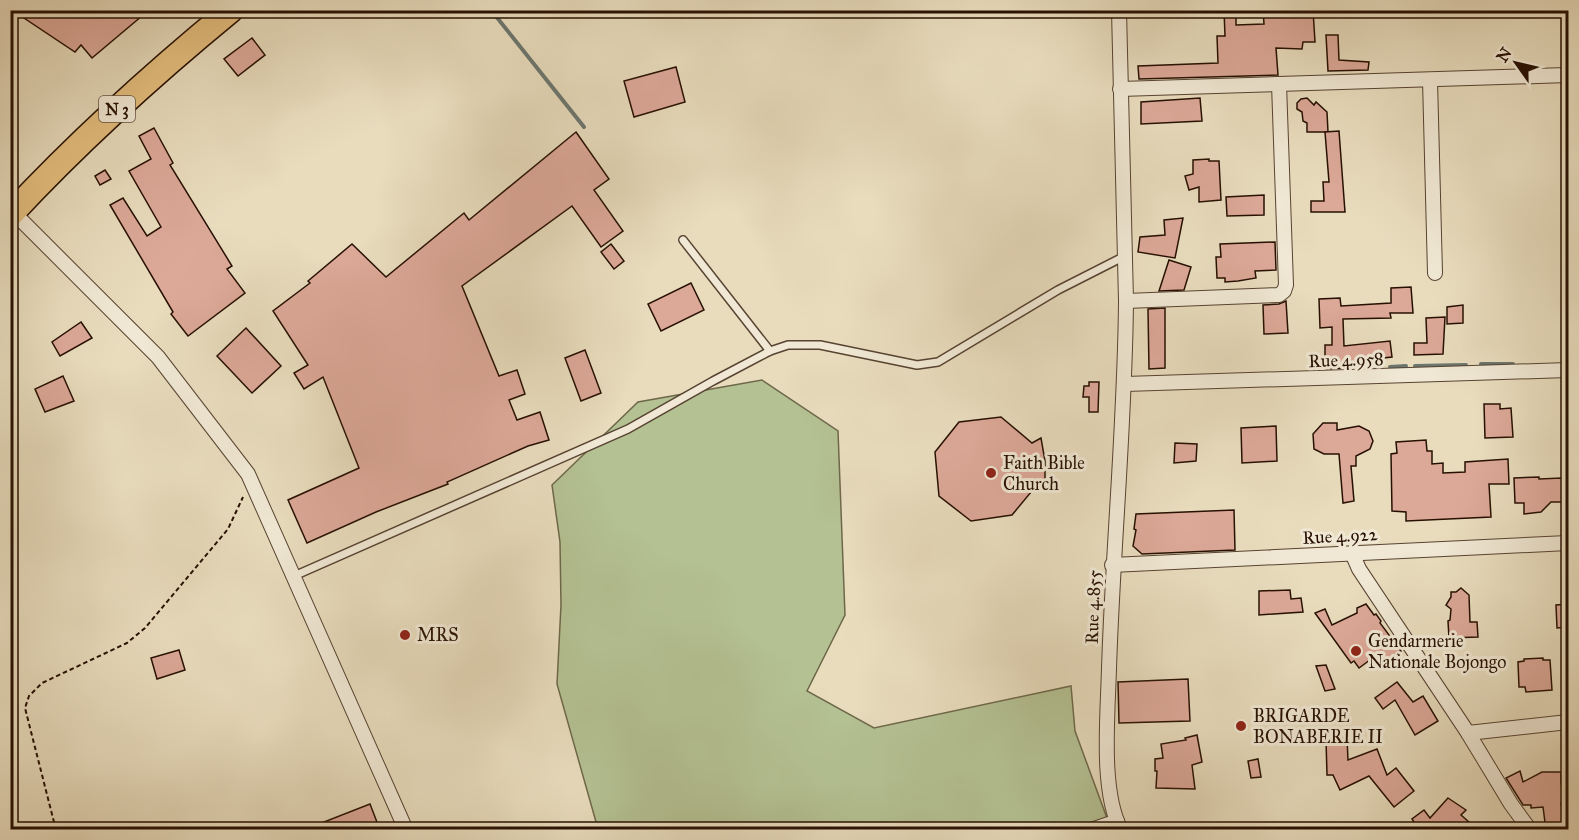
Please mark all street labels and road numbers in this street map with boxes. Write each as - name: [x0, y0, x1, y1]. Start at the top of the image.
- road number: N 3: [99, 96, 135, 122]
- street label: Rue 4.958: [1308, 348, 1384, 372]
- street label: Rue 4.922: [1302, 523, 1378, 549]
- street label: Rue 4.855: [1081, 569, 1105, 644]

